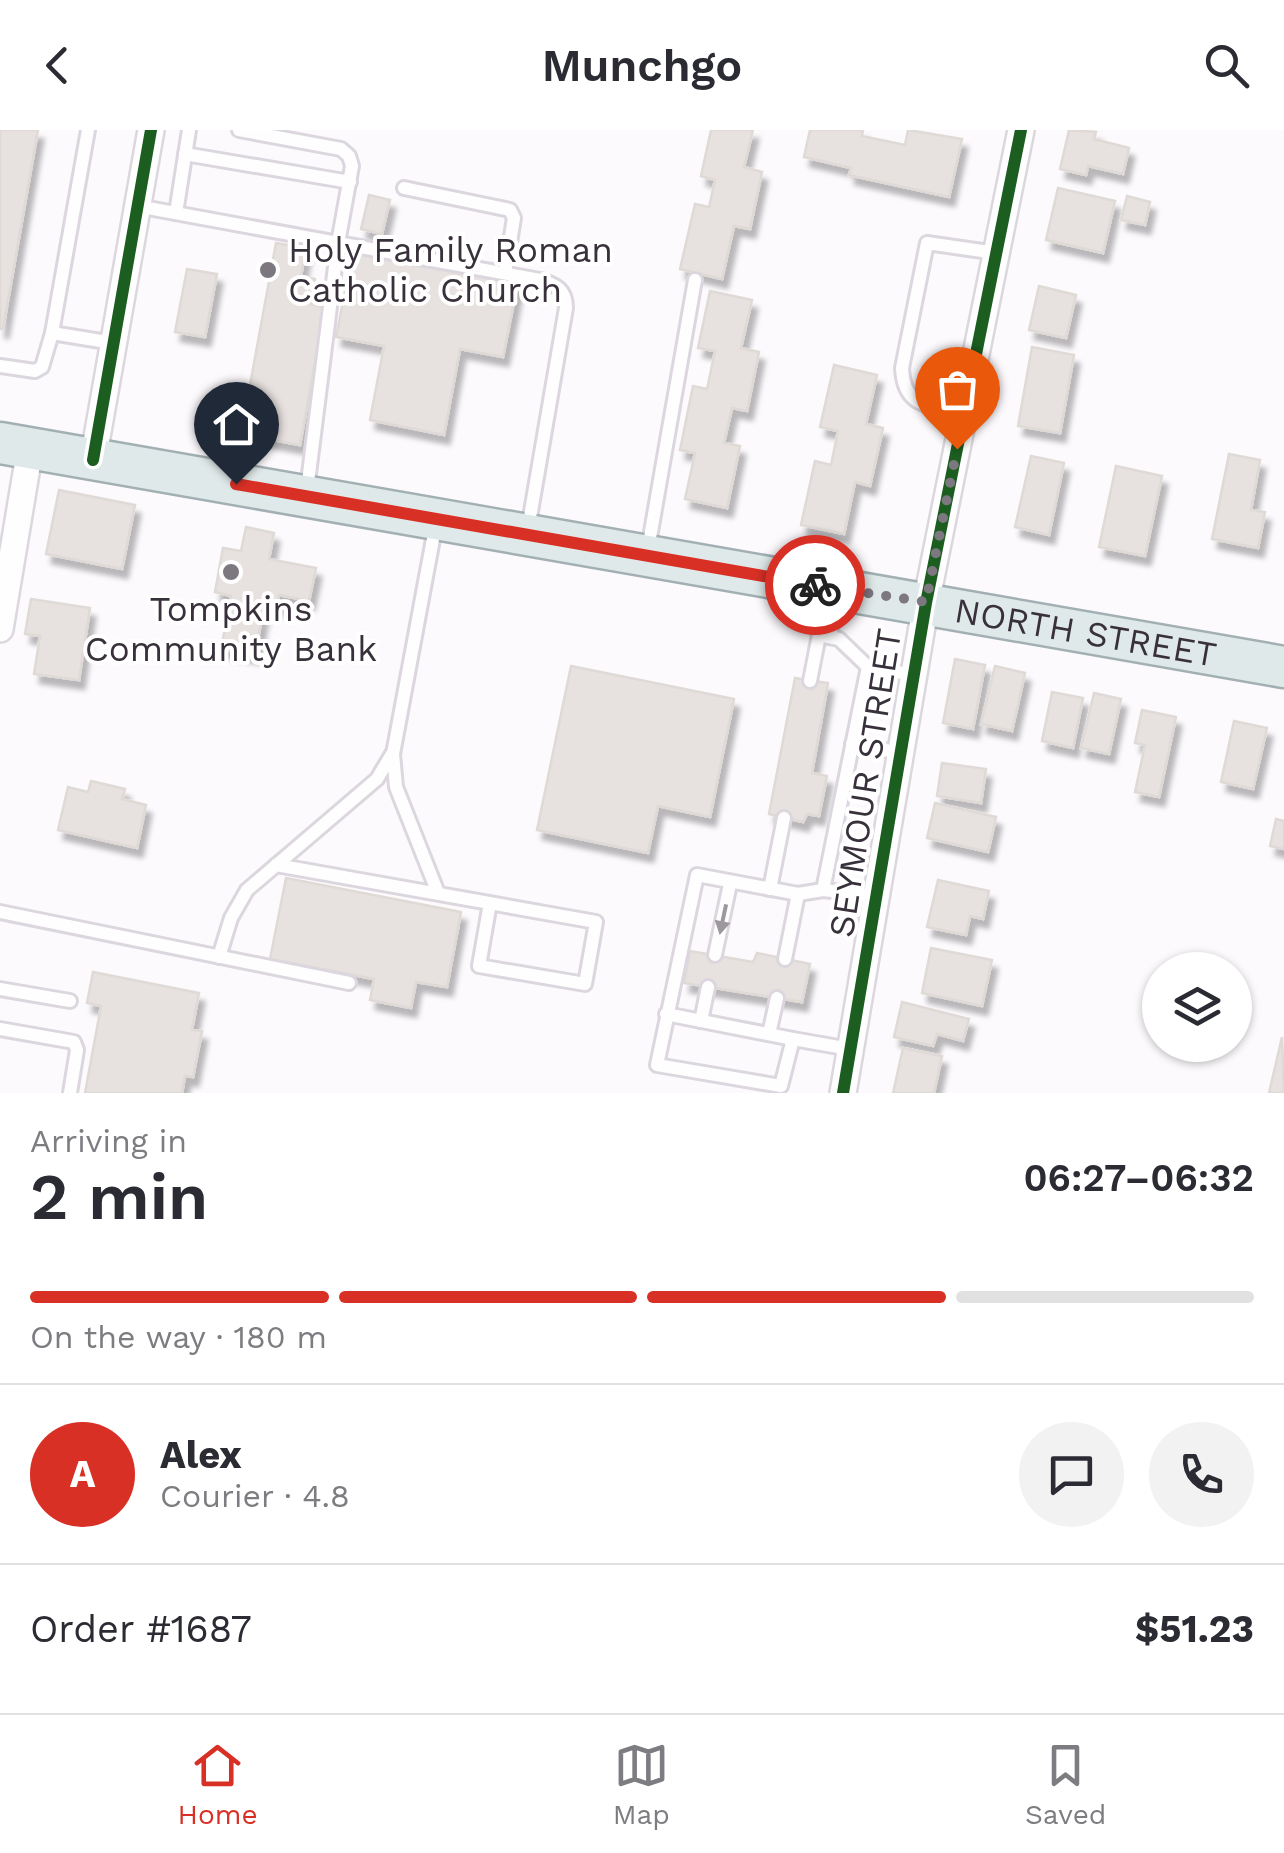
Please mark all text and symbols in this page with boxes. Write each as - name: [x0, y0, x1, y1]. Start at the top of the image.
- icon: back: [30, 38, 85, 93]
- icon: search: [1199, 38, 1254, 93]
- text: Munchgo: [542, 39, 742, 92]
- place label: Holy Family Roman Catholic Church: [288, 229, 613, 311]
- marker: Holy Family Roman Catholic Church: [257, 259, 279, 281]
- pin: [915, 347, 1000, 450]
- icon: bag: [930, 362, 985, 417]
- pin: [194, 382, 279, 485]
- icon: home: [209, 397, 264, 452]
- courier: [765, 535, 865, 635]
- icon: bike: [788, 558, 843, 613]
- marker: Tompkins Community Bank: [220, 561, 242, 583]
- place label: Tompkins Community Bank: [85, 588, 377, 670]
- street label: NORTH STREET: [952, 589, 1220, 676]
- street label: SEYMOUR STREET: [820, 626, 910, 940]
- one-way arrow: [714, 904, 730, 935]
- map controls: [1142, 952, 1252, 1062]
- button: layers: [1142, 952, 1252, 1062]
- text: Arriving in: [30, 1122, 187, 1160]
- text: 06:27–06:32: [1023, 1156, 1254, 1200]
- text: 2 min: [30, 1159, 208, 1235]
- text: On the way · 180 m: [30, 1318, 327, 1356]
- button: chat: [1019, 1422, 1124, 1527]
- button: phone: [1149, 1422, 1254, 1527]
- text: Alex: [160, 1433, 242, 1477]
- text: A: [70, 1452, 95, 1496]
- text: Courier · 4.8: [160, 1477, 350, 1515]
- text: Order #1687: [30, 1607, 252, 1651]
- text: $51.23: [1135, 1607, 1254, 1651]
- tab: Home: [178, 1738, 258, 1831]
- tab: Map: [613, 1738, 670, 1831]
- tab: Saved: [1025, 1738, 1106, 1831]

